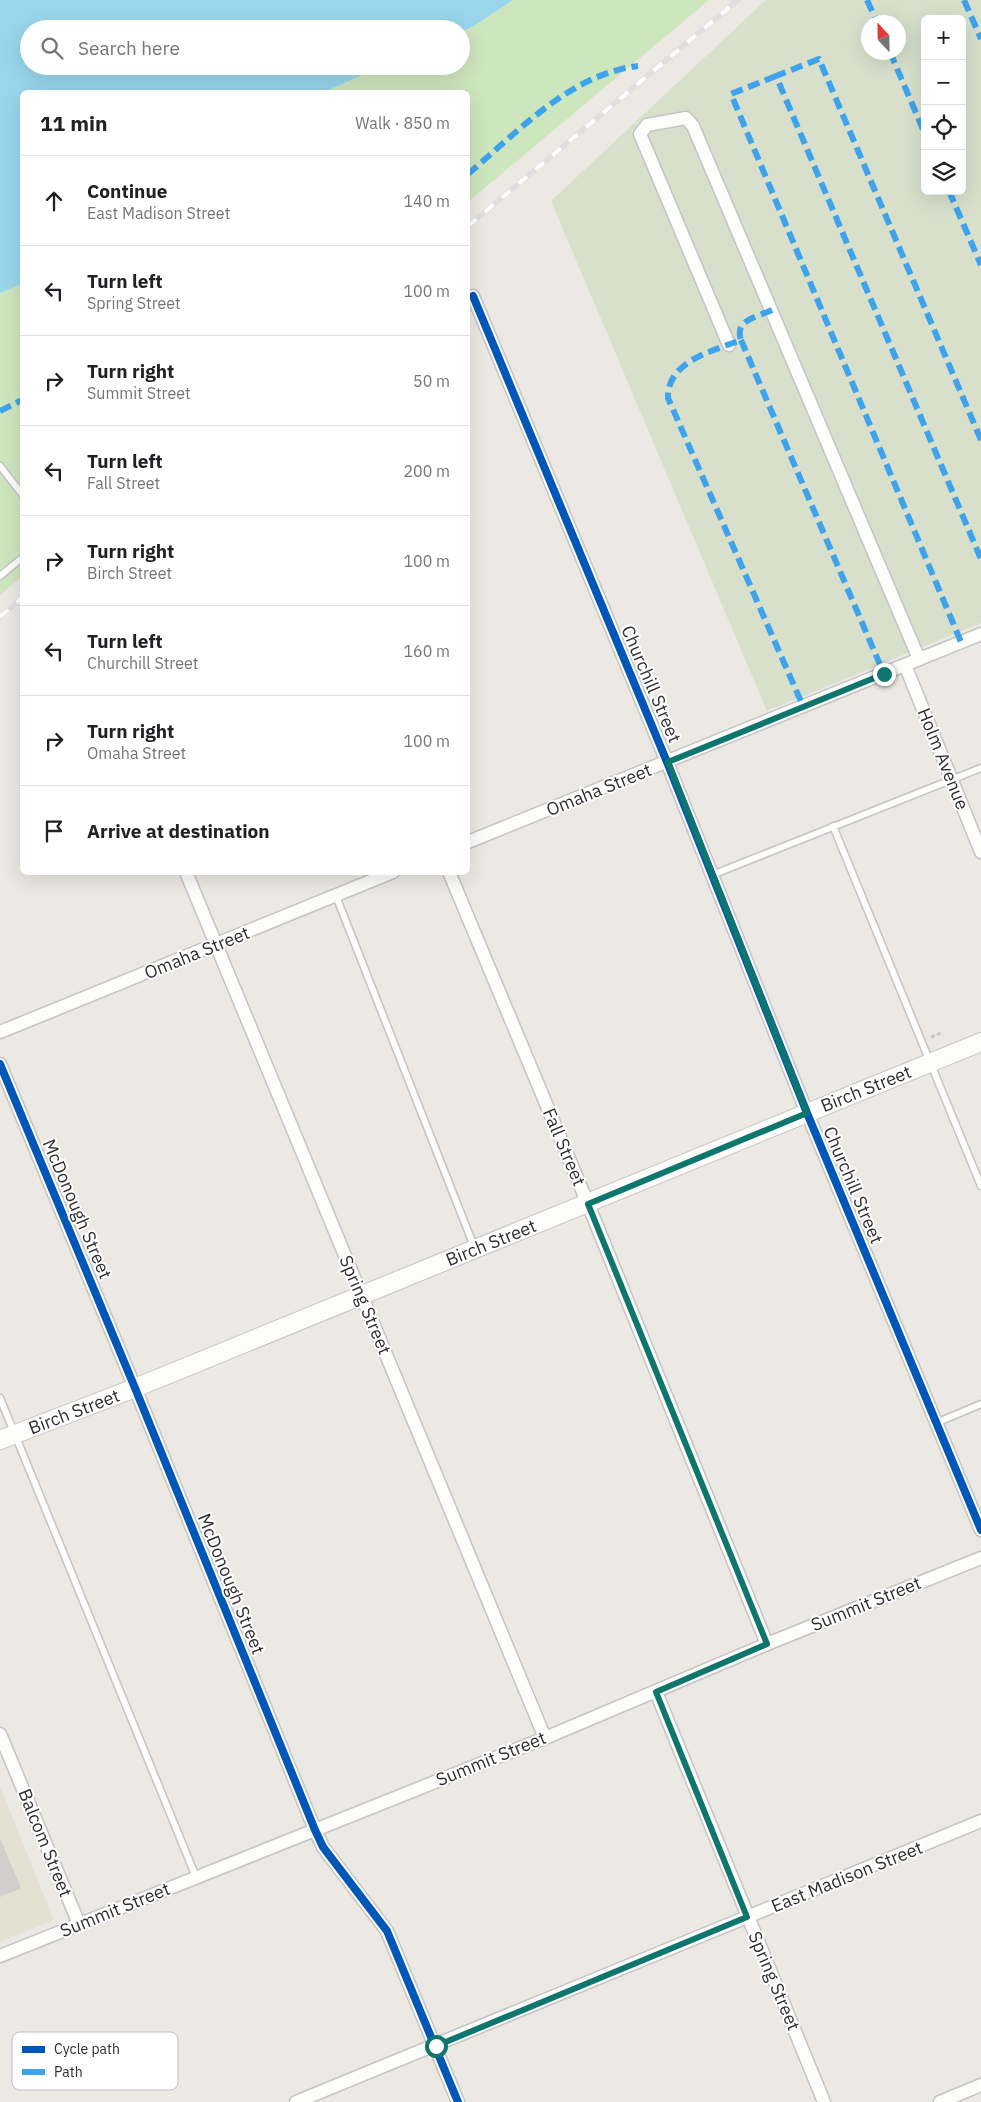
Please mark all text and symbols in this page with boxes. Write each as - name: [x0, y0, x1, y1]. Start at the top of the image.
- north arrow: [861, 15, 906, 60]
- map controls: [921, 15, 966, 195]
- button: +: [921, 15, 966, 60]
- search box: [20, 20, 470, 75]
- icon: search: [38, 34, 66, 62]
- text: Search here: [78, 36, 180, 60]
- button: −: [921, 60, 966, 105]
- button: locate: [921, 105, 966, 150]
- text: 11 min: [40, 109, 107, 137]
- text: Walk · 850 m: [355, 113, 450, 133]
- button: layers: [921, 150, 966, 195]
- text: Continue: [87, 179, 167, 203]
- icon: ahead: [40, 187, 68, 215]
- text: 140 m: [403, 191, 450, 211]
- text: East Madison Street: [87, 203, 230, 223]
- text: Turn left: [87, 269, 163, 293]
- icon: left: [40, 277, 68, 305]
- text: 100 m: [403, 281, 450, 301]
- text: Spring Street: [87, 293, 181, 313]
- text: Turn right: [87, 359, 174, 383]
- icon: right: [40, 367, 68, 395]
- text: 50 m: [413, 371, 450, 391]
- text: Summit Street: [87, 383, 191, 403]
- text: Turn left: [87, 449, 163, 473]
- icon: left: [40, 457, 68, 485]
- text: 200 m: [403, 461, 450, 481]
- text: Fall Street: [87, 473, 160, 493]
- text: Turn right: [87, 539, 174, 563]
- icon: right: [40, 547, 68, 575]
- text: 100 m: [403, 551, 450, 571]
- text: Birch Street: [87, 563, 172, 583]
- street label: Churchill Street: [616, 622, 687, 746]
- text: Turn left: [87, 629, 163, 653]
- icon: left: [40, 637, 68, 665]
- text: 160 m: [403, 641, 450, 661]
- text: Churchill Street: [87, 653, 198, 673]
- route end: [873, 663, 896, 686]
- street label: Holm Avenue: [913, 705, 974, 813]
- text: Turn right: [87, 719, 174, 743]
- icon: right: [40, 727, 68, 755]
- text: 100 m: [403, 731, 450, 751]
- text: Omaha Street: [87, 743, 186, 763]
- street label: Omaha Street: [543, 758, 655, 821]
- icon: arrive: [40, 817, 68, 845]
- text: Arrive at destination: [87, 819, 270, 843]
- street label: Omaha Street: [141, 921, 253, 984]
- street label: Birch Street: [817, 1060, 914, 1117]
- street label: Fall Street: [538, 1104, 591, 1189]
- street label: Churchill Street: [818, 1123, 889, 1247]
- street label: McDonough Street: [38, 1135, 117, 1282]
- street label: Birch Street: [442, 1214, 539, 1271]
- street label: Spring Street: [334, 1252, 397, 1358]
- street label: Birch Street: [25, 1384, 123, 1439]
- street label: McDonough Street: [193, 1510, 270, 1658]
- street label: Summit Street: [807, 1571, 924, 1636]
- street label: Summit Street: [432, 1726, 549, 1791]
- street label: Balcom Street: [13, 1785, 78, 1900]
- street label: East Madison Street: [768, 1836, 926, 1917]
- street label: Summit Street: [56, 1877, 173, 1942]
- street label: Spring Street: [743, 1928, 806, 2034]
- legend: [12, 2032, 178, 2090]
- route start: [425, 2035, 448, 2058]
- text: Cycle path: [54, 2040, 120, 2058]
- text: Path: [54, 2063, 83, 2081]

